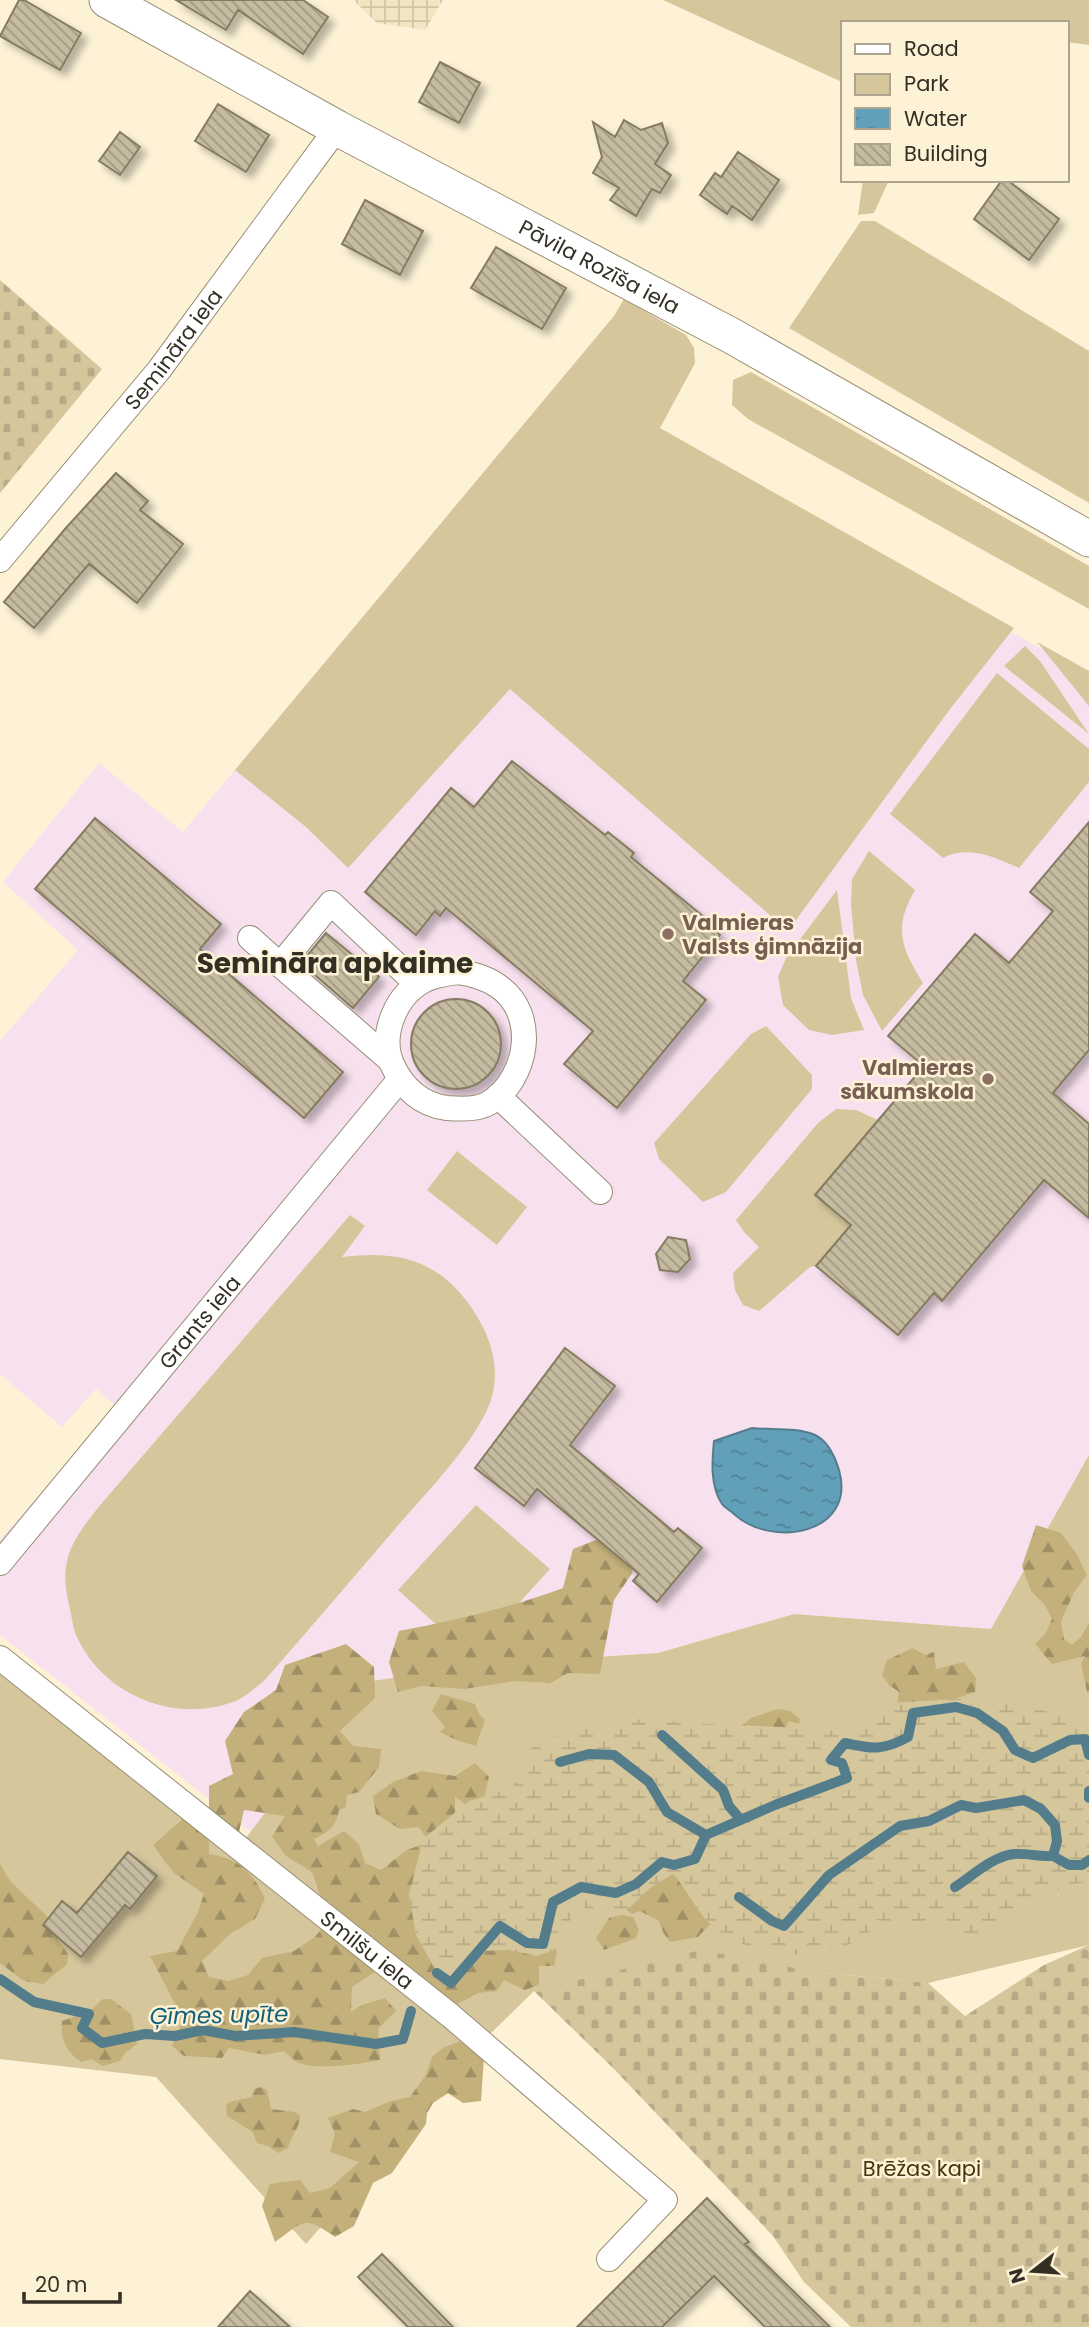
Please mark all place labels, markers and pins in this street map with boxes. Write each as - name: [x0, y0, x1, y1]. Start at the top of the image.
- place label: Valmieras Valsts ģimnāzija: [682, 908, 862, 961]
- marker: Valmieras Valsts ģimnāzija: [660, 926, 676, 942]
- place label: Valmieras sākumskola: [840, 1053, 974, 1106]
- marker: Valmieras sākumskola: [980, 1071, 996, 1087]

